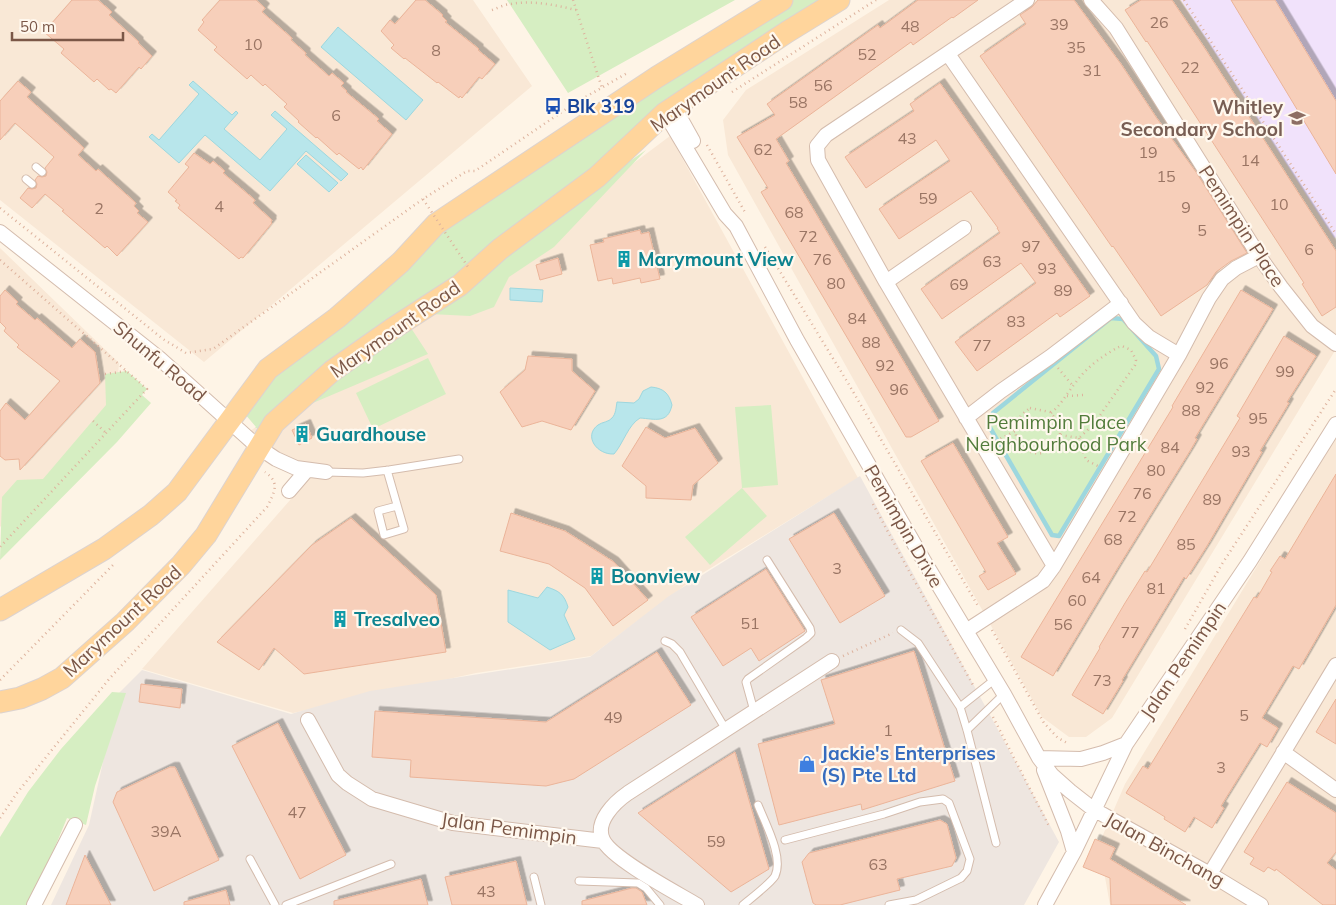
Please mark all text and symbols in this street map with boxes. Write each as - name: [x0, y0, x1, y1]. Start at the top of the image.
- scale bar: [12, 10, 124, 42]
- house number: 26: [1149, 12, 1169, 32]
- house number: 39: [1049, 14, 1069, 34]
- house number: 48: [900, 16, 920, 36]
- text: 50 m: [20, 17, 55, 36]
- street label: Marymount Road: [645, 29, 785, 137]
- house number: 10: [243, 34, 263, 54]
- house number: 35: [1066, 37, 1086, 57]
- house number: 8: [431, 40, 441, 60]
- house number: 52: [857, 44, 877, 64]
- house number: 22: [1180, 57, 1200, 77]
- house number: 31: [1082, 60, 1102, 80]
- house number: 56: [813, 75, 833, 95]
- house number: 58: [788, 92, 808, 112]
- place label: Blk 319: [567, 94, 635, 118]
- place label: Whitley Secondary School: [1120, 95, 1284, 141]
- bus stop icon: Blk 319: [543, 96, 563, 116]
- house number: 6: [331, 105, 341, 125]
- school or university icon: Whitley Secondary School: [1287, 108, 1307, 128]
- house number: 43: [897, 128, 917, 148]
- house number: 62: [753, 139, 773, 159]
- house number: 19: [1138, 142, 1158, 162]
- house number: 14: [1240, 150, 1260, 170]
- street label: Pemimpin Place: [1194, 161, 1290, 291]
- house number: 15: [1156, 166, 1176, 186]
- house number: 59: [918, 188, 938, 208]
- house number: 10: [1269, 194, 1289, 214]
- house number: 4: [214, 196, 224, 216]
- house number: 9: [1181, 197, 1191, 217]
- house number: 2: [94, 198, 104, 218]
- house number: 68: [784, 202, 804, 222]
- house number: 5: [1197, 220, 1207, 240]
- house number: 72: [798, 226, 818, 246]
- house number: 97: [1021, 236, 1041, 256]
- house number: 6: [1304, 239, 1314, 259]
- place label: Marymount View: [638, 247, 794, 271]
- building icon: Marymount View: [614, 249, 634, 269]
- house number: 76: [812, 249, 832, 269]
- house number: 63: [982, 251, 1002, 271]
- house number: 93: [1037, 258, 1057, 278]
- house number: 80: [826, 273, 846, 293]
- house number: 69: [949, 274, 969, 294]
- street label: Marymount Road: [325, 275, 465, 383]
- house number: 89: [1053, 280, 1073, 300]
- house number: 84: [847, 308, 867, 328]
- house number: 83: [1006, 311, 1026, 331]
- street label: Shunfu Road: [109, 315, 211, 407]
- house number: 88: [861, 332, 881, 352]
- house number: 77: [972, 335, 992, 355]
- house number: 96: [1209, 353, 1229, 373]
- house number: 92: [875, 355, 895, 375]
- house number: 99: [1275, 361, 1295, 381]
- house number: 92: [1195, 377, 1215, 397]
- house number: 96: [889, 379, 909, 399]
- house number: 88: [1181, 400, 1201, 420]
- house number: 95: [1248, 408, 1268, 428]
- park label: Pemimpin Place Neighbourhood Park: [966, 410, 1147, 456]
- place label: Guardhouse: [316, 422, 426, 446]
- building icon: Guardhouse: [292, 424, 312, 444]
- house number: 84: [1160, 437, 1180, 457]
- house number: 93: [1231, 441, 1251, 461]
- street label: Pemimpin Drive: [859, 460, 949, 592]
- house number: 80: [1146, 460, 1166, 480]
- house number: 76: [1132, 483, 1152, 503]
- house number: 89: [1202, 489, 1222, 509]
- house number: 72: [1117, 506, 1137, 526]
- house number: 68: [1103, 529, 1123, 549]
- house number: 85: [1176, 534, 1196, 554]
- house number: 3: [832, 558, 842, 578]
- street label: Marymount Road: [58, 560, 186, 682]
- place label: Boonview: [611, 564, 701, 588]
- building icon: Boonview: [587, 566, 607, 586]
- house number: 64: [1081, 567, 1101, 587]
- house number: 81: [1146, 578, 1166, 598]
- house number: 60: [1067, 590, 1087, 610]
- street label: Jalan Pemimpin: [1135, 597, 1231, 723]
- place label: Tresalveo: [354, 607, 440, 631]
- building icon: Tresalveo: [330, 609, 350, 629]
- house number: 51: [740, 613, 760, 633]
- house number: 56: [1053, 614, 1073, 634]
- house number: 77: [1120, 622, 1140, 642]
- house number: 73: [1092, 670, 1112, 690]
- house number: 5: [1239, 705, 1249, 725]
- house number: 49: [603, 707, 623, 727]
- house number: 1: [883, 720, 893, 740]
- place label: Jackie's Enterprises (S) Pte Ltd: [821, 741, 996, 787]
- shop icon: Jackie's Enterprises (S) Pte Ltd: [797, 754, 817, 774]
- house number: 3: [1216, 757, 1226, 777]
- house number: 47: [287, 802, 307, 822]
- street label: Jalan Binchang: [1101, 806, 1229, 892]
- street label: Jalan Pemimpin: [440, 807, 578, 849]
- house number: 39A: [151, 821, 182, 841]
- house number: 59: [706, 831, 726, 851]
- house number: 63: [868, 854, 888, 874]
- house number: 43: [476, 881, 496, 901]

